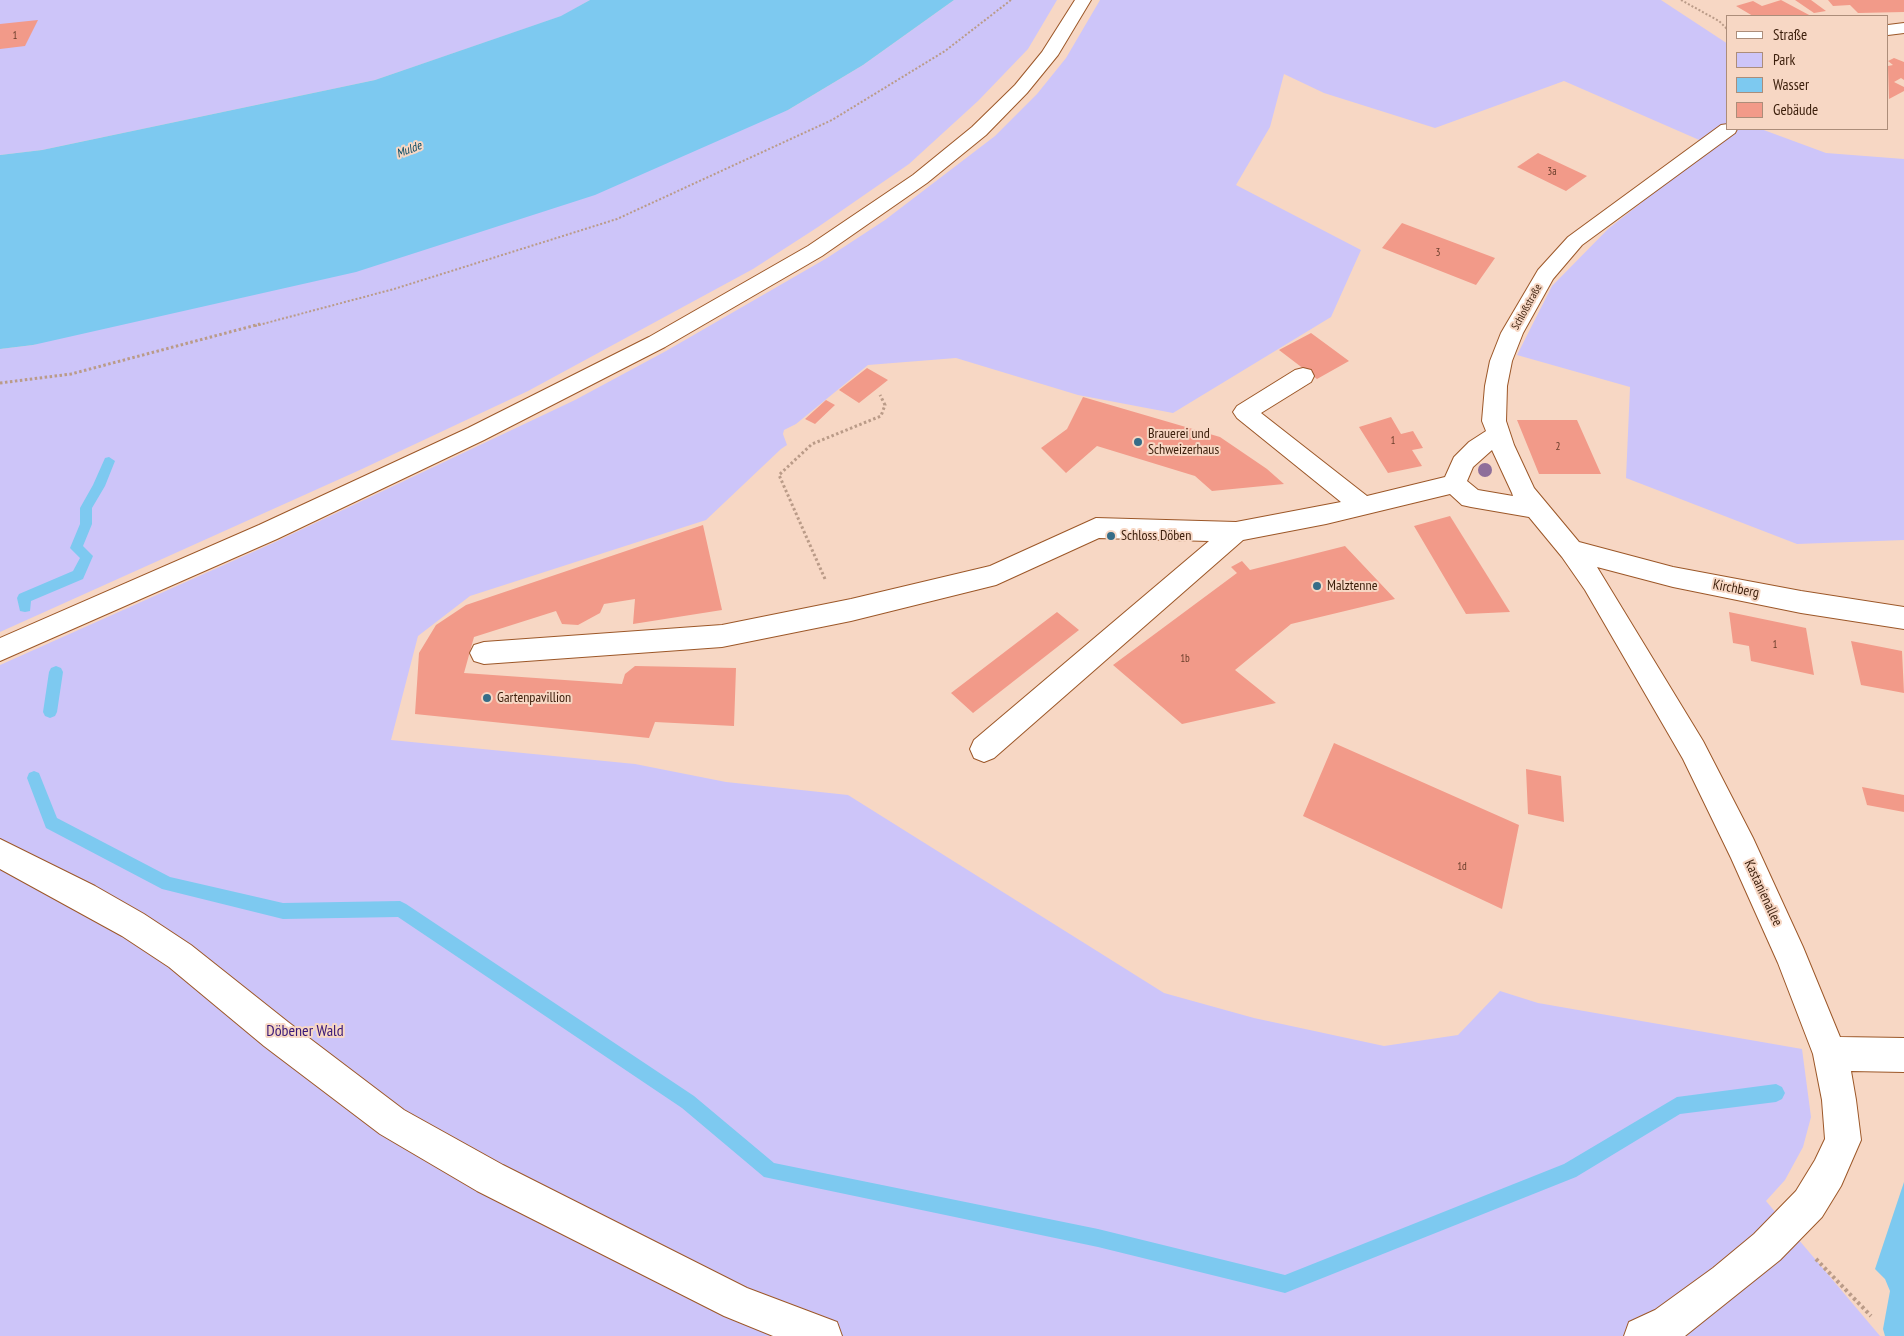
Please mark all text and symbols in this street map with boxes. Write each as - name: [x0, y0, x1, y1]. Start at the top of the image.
- legend: [1726, 15, 1889, 130]
- text: Straße: [1773, 25, 1807, 44]
- house number: 1: [13, 29, 17, 43]
- text: Park: [1773, 50, 1795, 69]
- text: Wasser: [1773, 75, 1809, 94]
- text: Gebäude: [1773, 100, 1818, 119]
- water label: Mulde: [394, 139, 424, 161]
- house number: 3a: [1547, 165, 1557, 179]
- house number: 3: [1436, 246, 1440, 260]
- street label: Schloßstraße: [1509, 282, 1545, 332]
- place label: Brauerei und Schweizerhaus: [1148, 426, 1219, 458]
- house number: 1: [1391, 434, 1395, 448]
- marker: Brauerei und Schweizerhaus: [1132, 436, 1144, 448]
- house number: 2: [1556, 440, 1560, 454]
- place label: Schloss Döben: [1121, 528, 1191, 544]
- marker: Schloss Döben: [1105, 530, 1117, 542]
- street label: Kirchberg: [1711, 576, 1761, 602]
- place label: Malztenne: [1327, 578, 1377, 594]
- marker: Malztenne: [1311, 580, 1323, 592]
- house number: 1: [1773, 638, 1777, 652]
- house number: 1b: [1180, 652, 1190, 666]
- place label: Gartenpavillion: [497, 690, 571, 706]
- marker: Gartenpavillion: [481, 692, 493, 704]
- street label: Kastanienallee: [1740, 857, 1786, 929]
- house number: 1d: [1457, 860, 1467, 874]
- park label: Döbener Wald: [266, 1021, 344, 1041]

